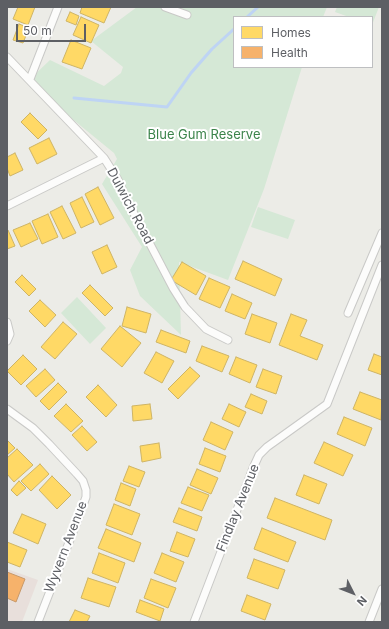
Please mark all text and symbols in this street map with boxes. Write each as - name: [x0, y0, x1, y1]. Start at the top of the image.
- scale bar: [18, 16, 88, 42]
- legend: [233, 16, 373, 68]
- text: 50 m: [23, 23, 52, 38]
- text: Homes: [271, 25, 311, 40]
- text: Health: [271, 45, 308, 60]
- park label: Blue Gum Reserve: [148, 127, 260, 143]
- street label: Dulwich Road: [103, 165, 157, 247]
- street label: Findlay Avenue: [213, 462, 263, 554]
- street label: Wyvern Avenue: [41, 499, 91, 595]
- north arrow: [333, 573, 373, 613]
- text: N: [354, 593, 370, 609]

